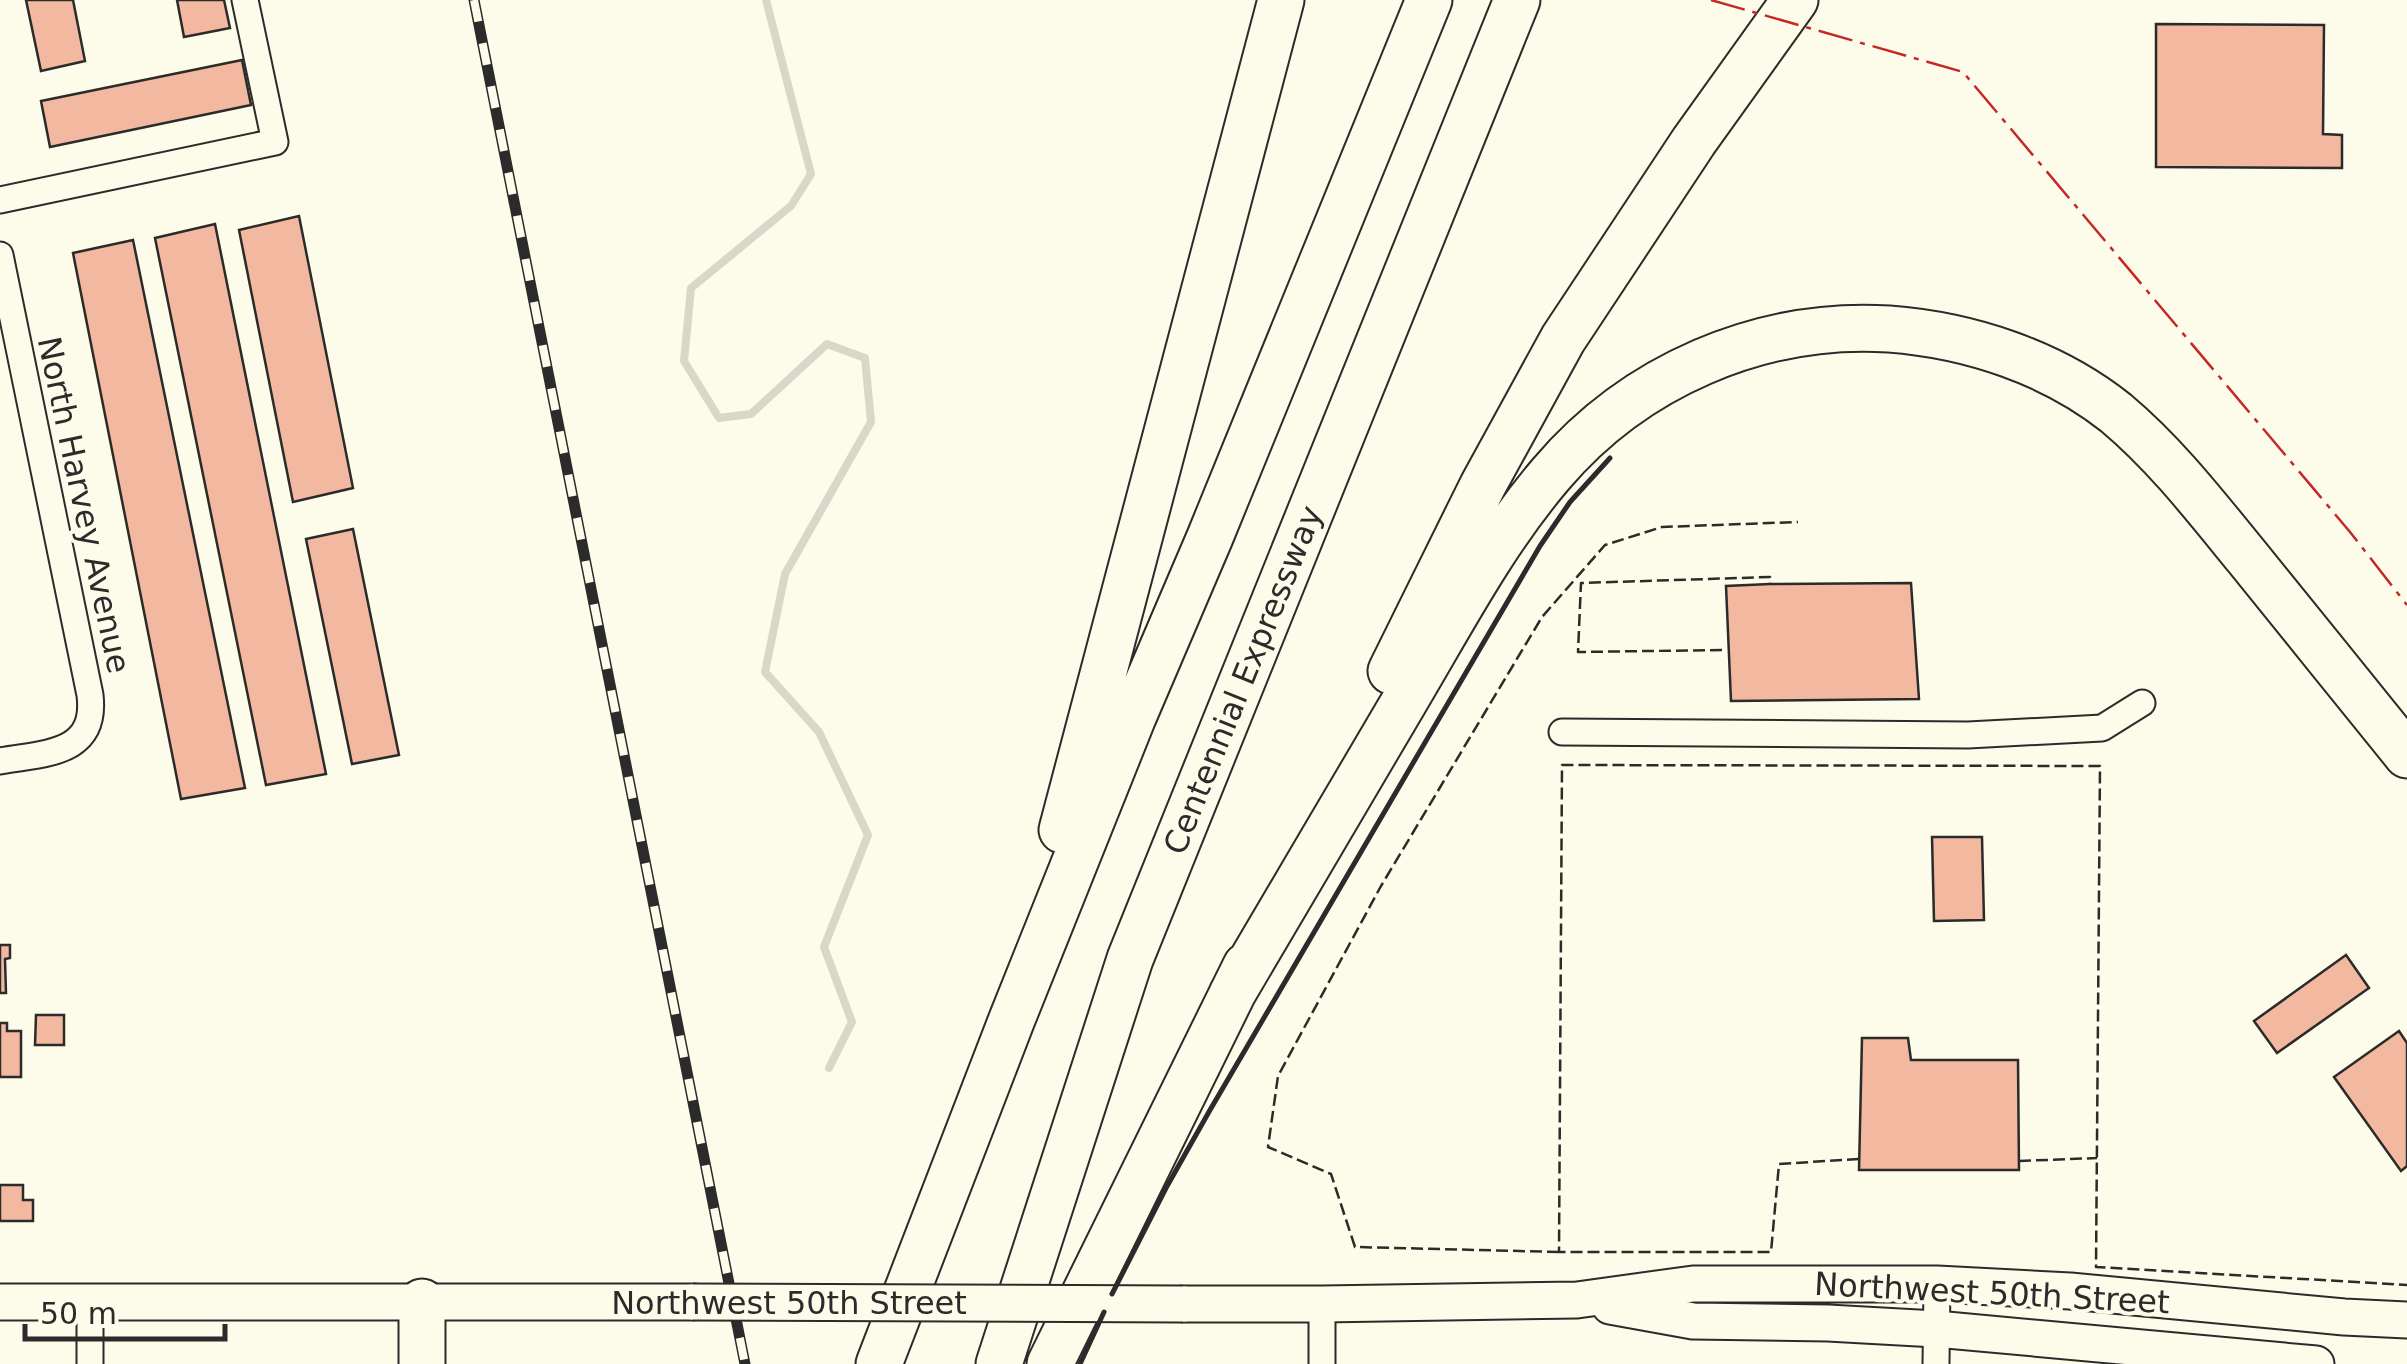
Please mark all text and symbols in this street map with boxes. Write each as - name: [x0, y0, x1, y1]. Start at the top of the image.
- street label: North Harvey Avenue: [30, 333, 138, 677]
- street label: Centennial Expressway: [1156, 500, 1330, 860]
- street label: Northwest 50th Street: [1813, 1265, 2171, 1321]
- scale bar: [25, 1279, 225, 1341]
- street label: Northwest 50th Street: [611, 1284, 967, 1322]
- text: 50 m: [40, 1296, 117, 1331]

